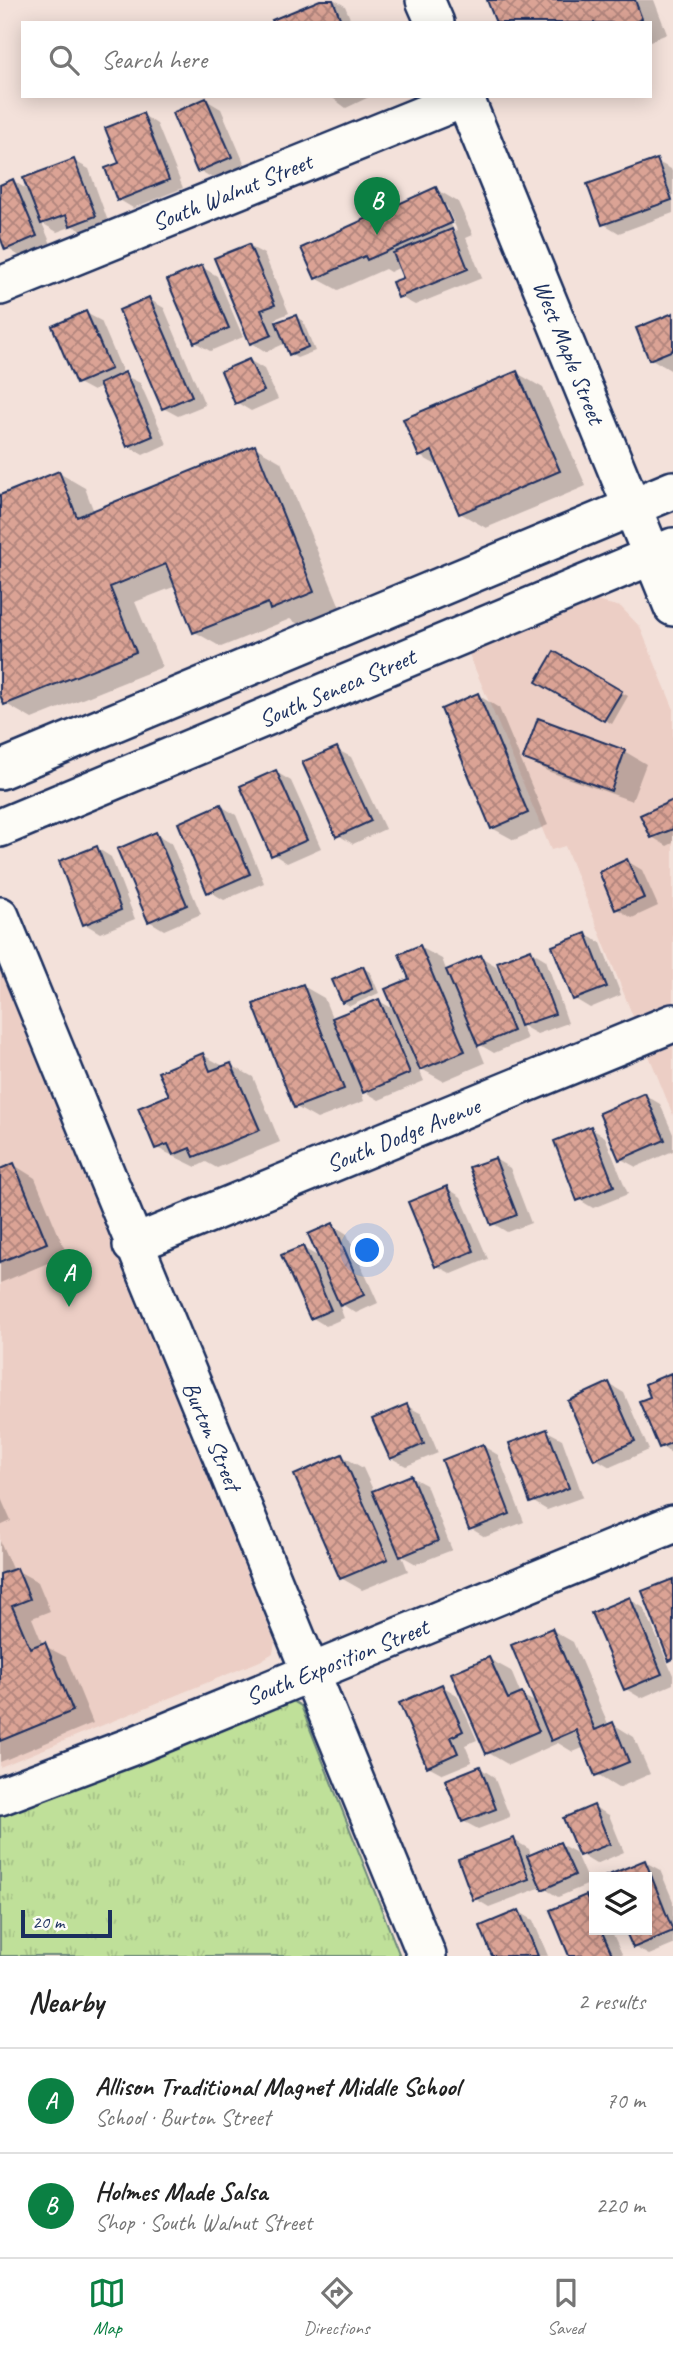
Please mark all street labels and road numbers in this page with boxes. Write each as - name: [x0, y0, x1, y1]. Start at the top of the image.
- street label: South Walnut Street: [148, 146, 318, 238]
- street label: West Maple Street: [527, 276, 612, 430]
- street label: South Seneca Street: [254, 641, 422, 734]
- street label: South Dodge Avenue: [322, 1090, 486, 1179]
- street label: Burton Street: [176, 1377, 250, 1498]
- street label: South Exposition Street: [242, 1611, 434, 1712]

